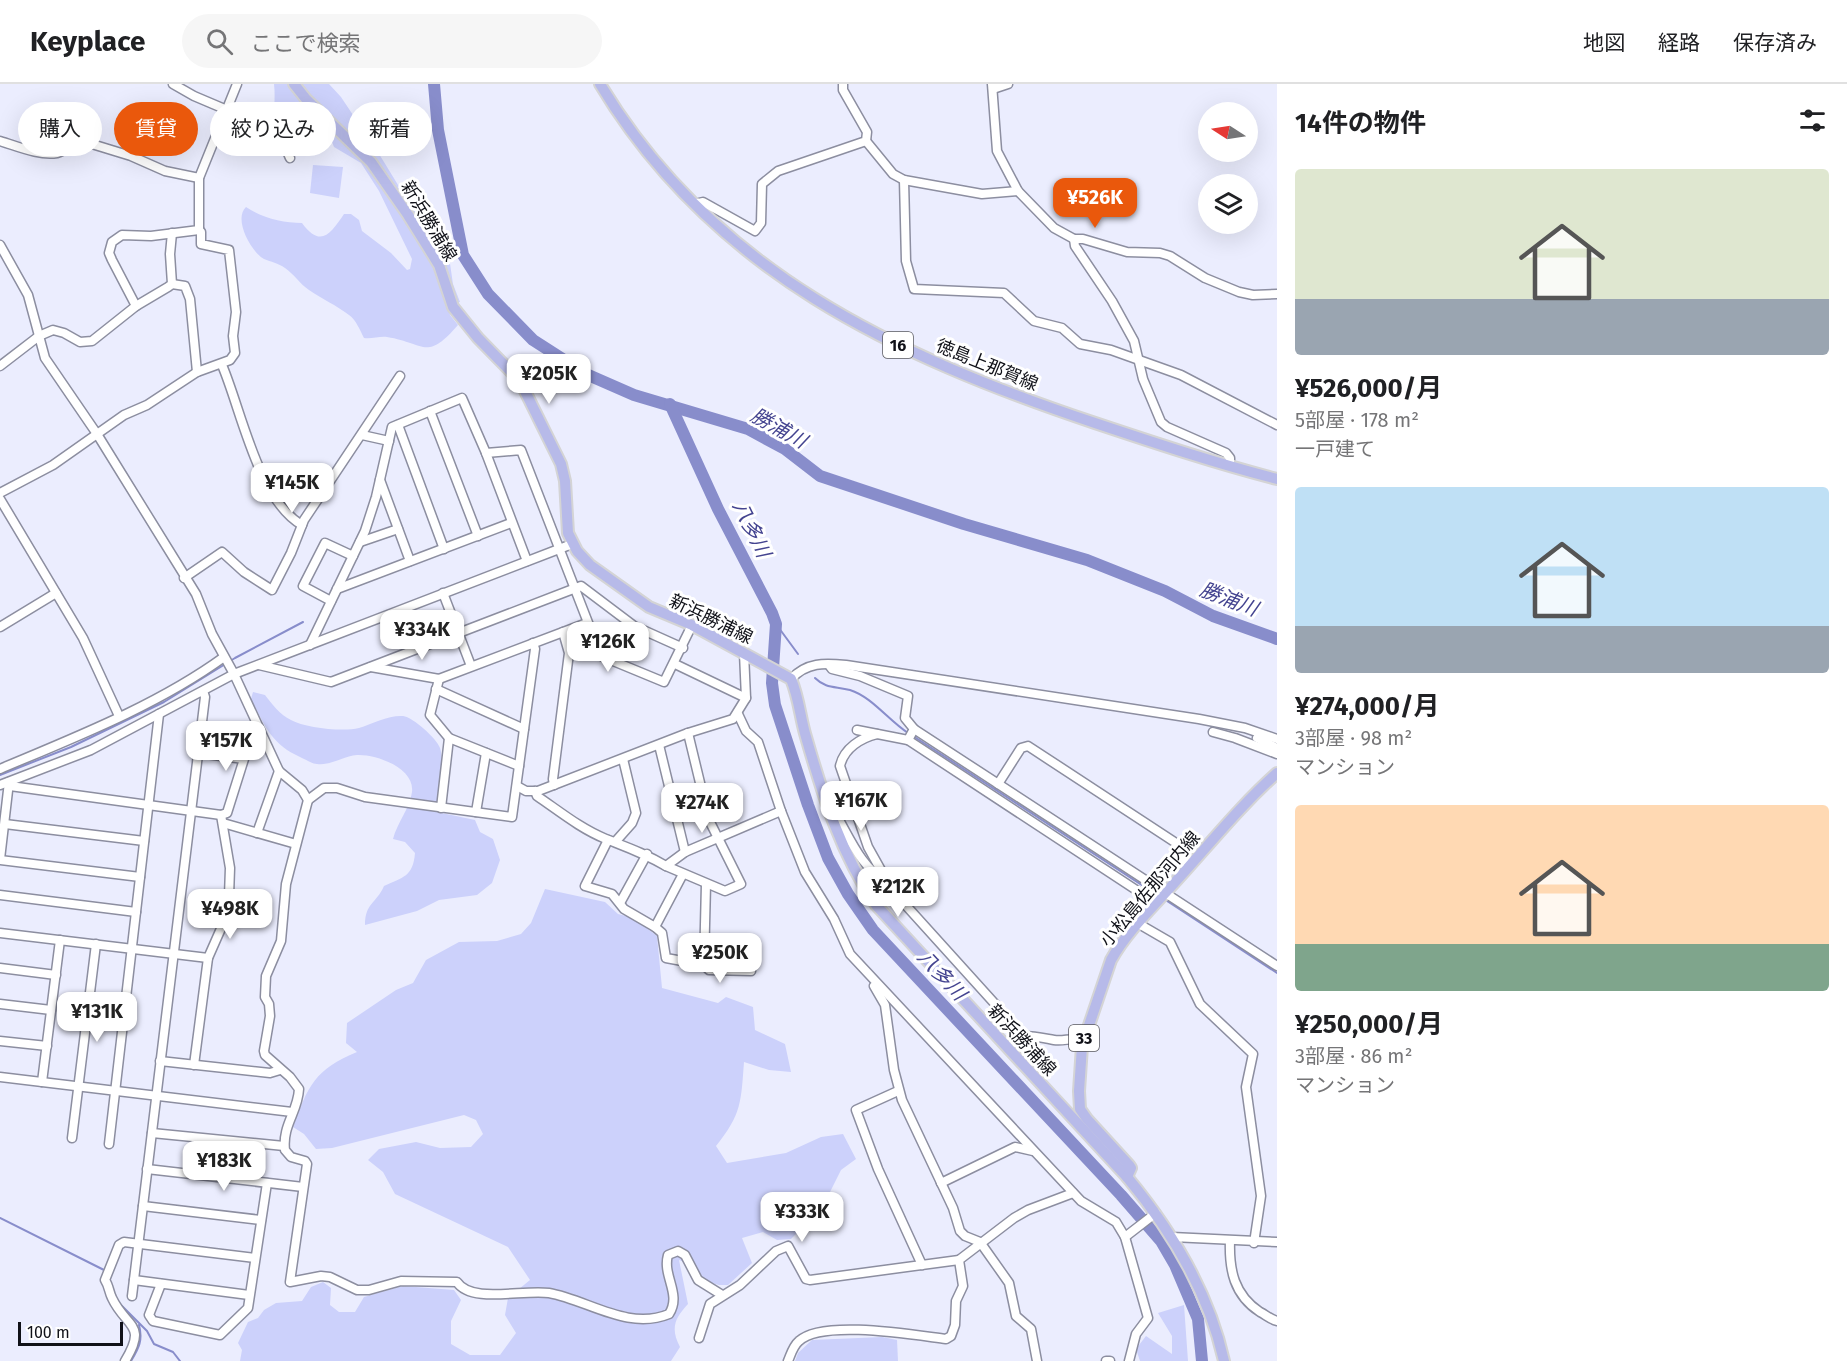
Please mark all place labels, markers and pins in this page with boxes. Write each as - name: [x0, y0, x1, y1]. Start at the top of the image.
- pin: ¥526K: [1053, 178, 1137, 229]
- pin: ¥205K: [507, 354, 591, 405]
- pin: ¥145K: [250, 463, 334, 514]
- pin: ¥334K: [380, 610, 464, 661]
- pin: ¥126K: [566, 622, 650, 673]
- pin: ¥157K: [184, 721, 268, 772]
- pin: ¥167K: [819, 781, 903, 832]
- pin: ¥274K: [660, 783, 744, 834]
- pin: ¥212K: [856, 867, 940, 918]
- pin: ¥498K: [188, 889, 272, 940]
- pin: ¥250K: [678, 933, 762, 984]
- pin: ¥131K: [55, 992, 139, 1043]
- pin: ¥183K: [182, 1141, 266, 1192]
- pin: ¥333K: [760, 1192, 844, 1243]

